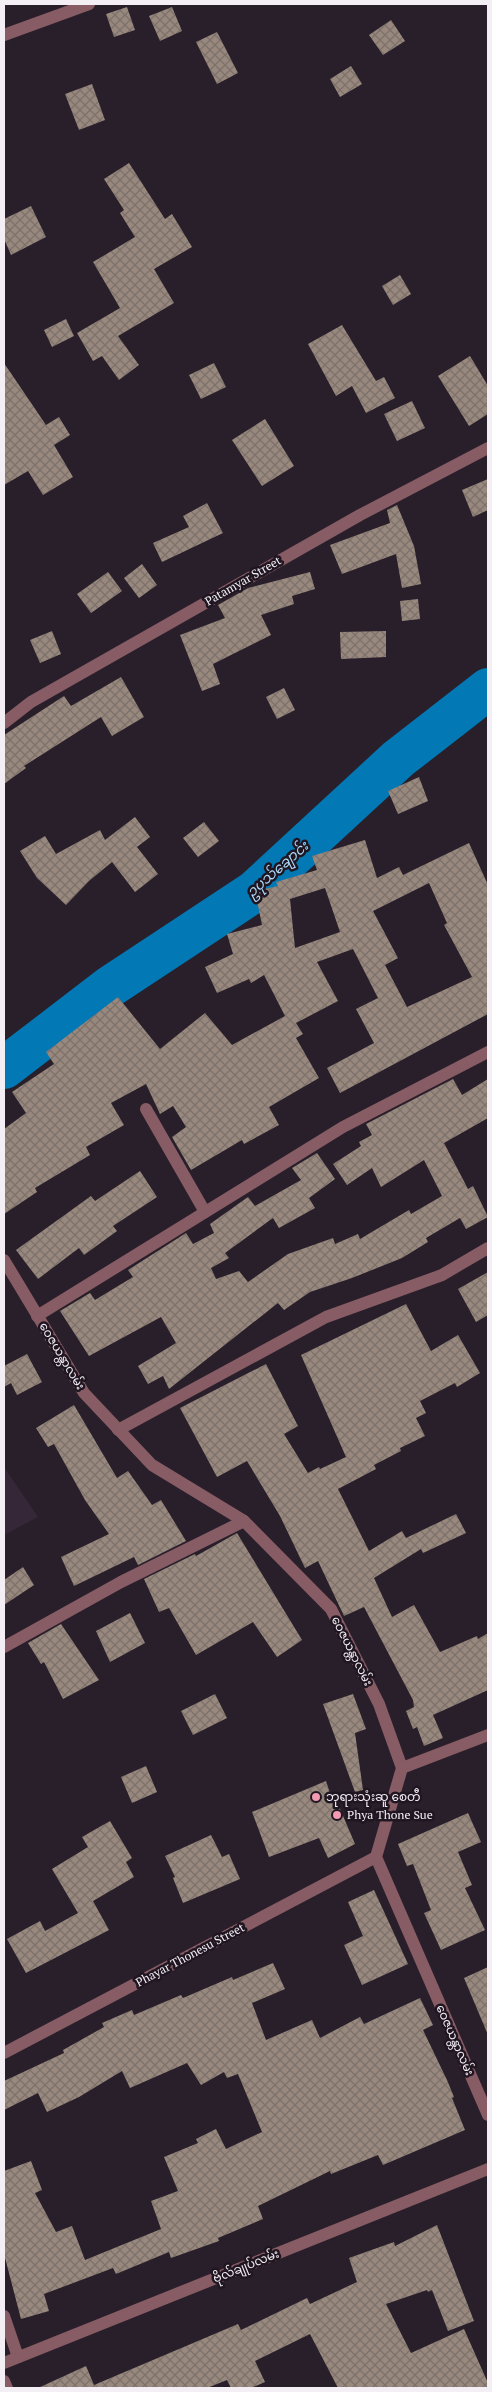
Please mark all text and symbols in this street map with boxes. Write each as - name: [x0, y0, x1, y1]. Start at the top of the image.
- street label: Patamyar Street: [202, 552, 284, 608]
- water label: ဥပုသ်ချောင်း: [242, 836, 315, 903]
- street label: ဝေဇယန္တာလမ်း: [34, 1319, 89, 1394]
- street label: ဝေဇယန္တာလမ်း: [326, 1613, 377, 1689]
- place label: ဘုရားသုံးဆူ စေတီ: [326, 1788, 420, 1807]
- marker: ဘုရားသုံးဆူ စေတီ: [310, 1791, 322, 1803]
- place label: Phya Thone Sue: [347, 1807, 433, 1822]
- marker: Phya Thone Sue: [331, 1809, 343, 1821]
- street label: Phayar Thonesu Street: [133, 1919, 247, 1990]
- street label: ဝေဇယန္တာလမ်း: [430, 2002, 479, 2079]
- street label: ဗိုလ်ချုပ်လမ်း: [210, 2245, 282, 2288]

